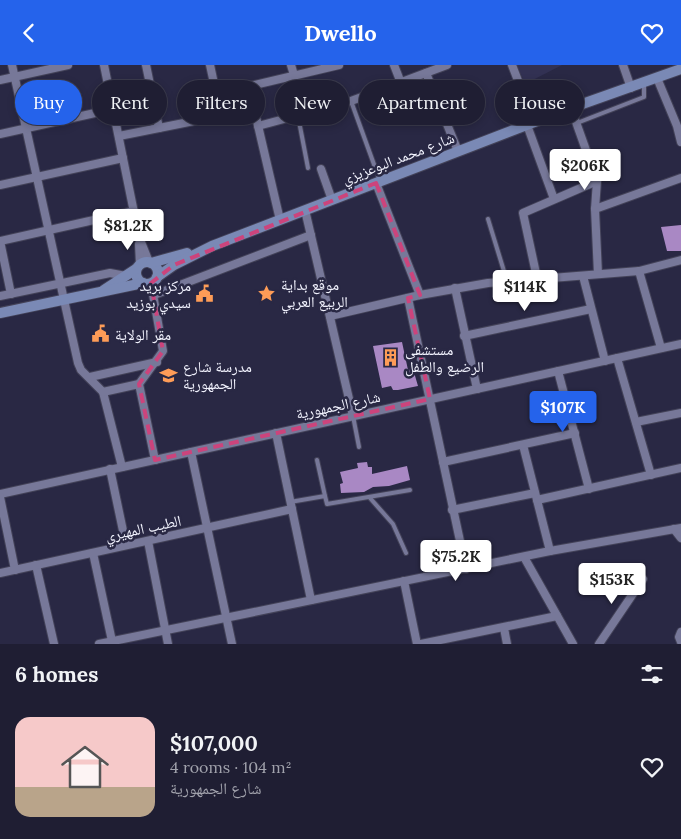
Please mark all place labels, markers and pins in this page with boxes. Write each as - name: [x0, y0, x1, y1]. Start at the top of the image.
- pin: $206K: [550, 149, 620, 191]
- pin: $81.2K: [87, 209, 169, 251]
- pin: $114K: [490, 269, 560, 312]
- place label: موقع بداية الربيع العربي: [281, 275, 348, 313]
- place label: مركز بريد سيدي بوزيد: [126, 276, 191, 314]
- place icon: موقع بداية الربيع العربي: [257, 283, 277, 303]
- public building icon: مركز بريد سيدي بوزيد: [195, 284, 215, 304]
- public building icon: مقر الولاية: [91, 324, 111, 344]
- place label: مقر الولاية: [115, 325, 171, 344]
- place label: مستشفى الرضيع والطفل: [405, 340, 484, 377]
- building icon: مستشفى الرضيع والطفل: [381, 348, 401, 368]
- place label: مدرسة شارع الجمهورية: [183, 357, 252, 393]
- school or university icon: مدرسة شارع الجمهورية: [159, 365, 179, 385]
- pin: $107K: [528, 391, 598, 433]
- pin: $75.2K: [415, 539, 497, 582]
- pin: $153K: [577, 563, 647, 605]

